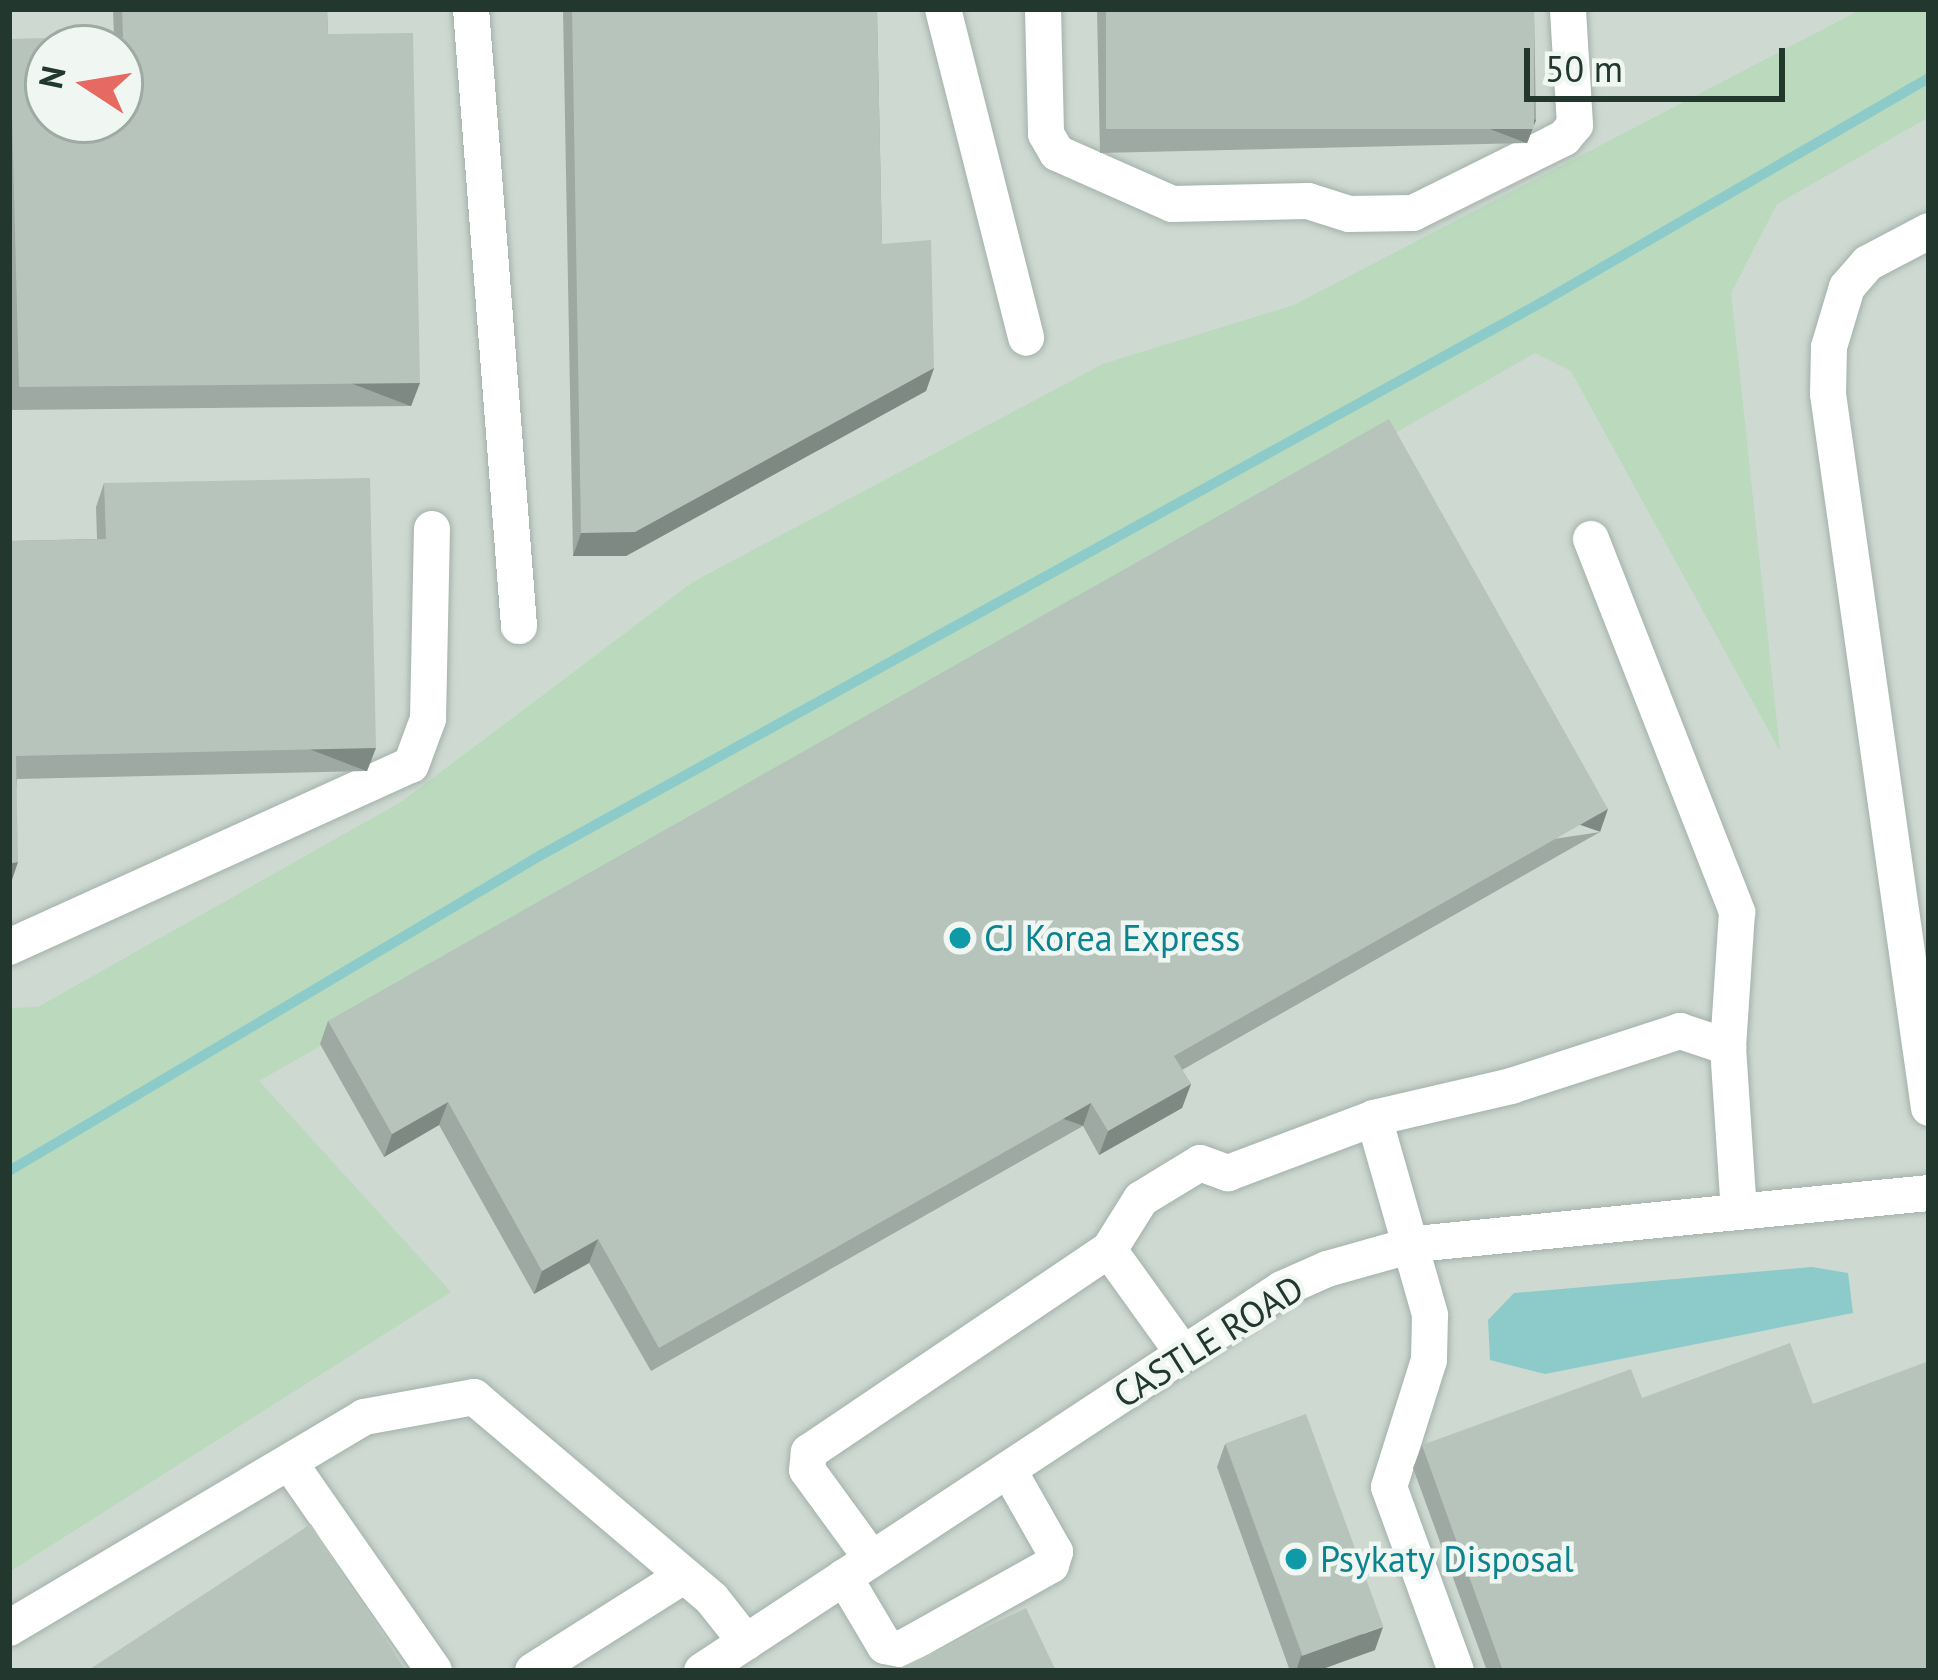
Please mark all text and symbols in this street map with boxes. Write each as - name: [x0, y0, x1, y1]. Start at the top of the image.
- north arrow: [24, 24, 144, 144]
- scale bar: [1530, 24, 1791, 98]
- text: 50 m: [1545, 45, 1623, 92]
- text: N: [28, 62, 75, 92]
- place label: CJ Korea Express: [984, 916, 1240, 960]
- marker: CJ Korea Express: [947, 925, 973, 951]
- street label: CASTLE ROAD: [1105, 1266, 1311, 1416]
- place label: Psykaty Disposal: [1320, 1537, 1575, 1581]
- marker: Psykaty Disposal: [1283, 1546, 1309, 1572]

